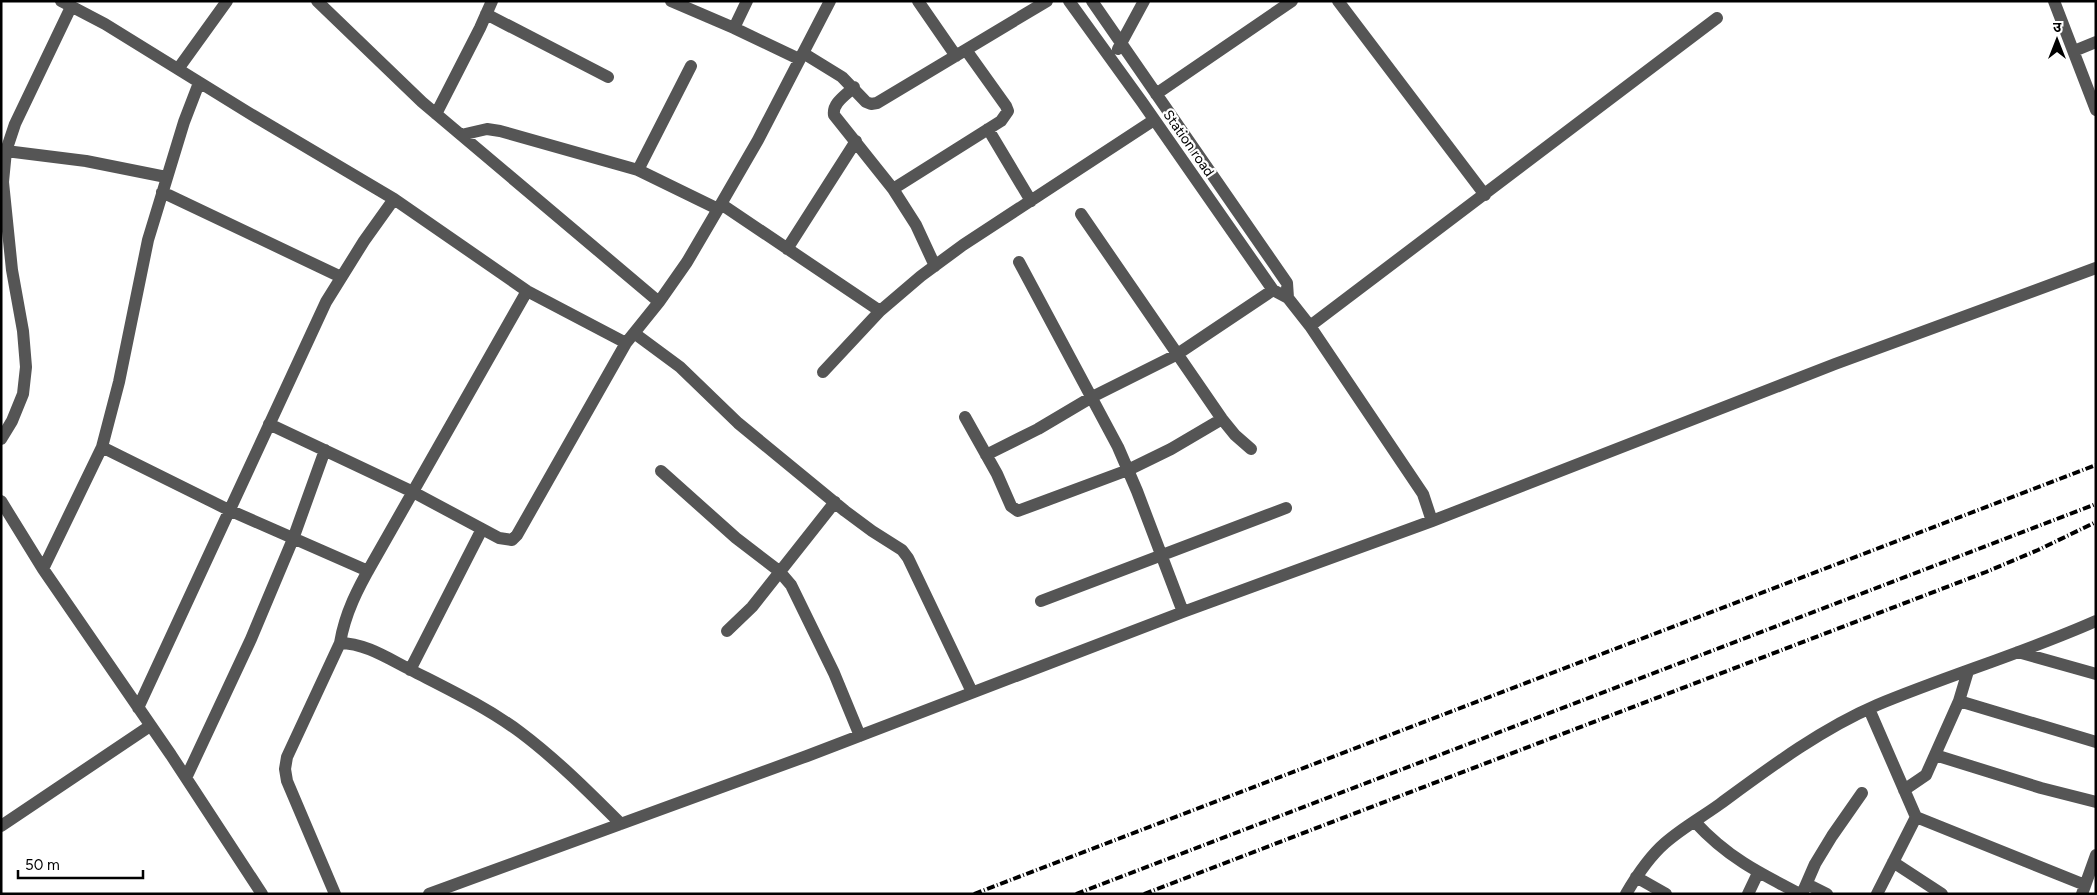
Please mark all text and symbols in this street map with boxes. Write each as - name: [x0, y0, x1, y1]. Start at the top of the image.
- north arrow: [2032, 15, 2082, 65]
- text: उ: [2053, 19, 2062, 36]
- street label: Station road: [1160, 107, 1218, 180]
- scale bar: [18, 848, 142, 880]
- text: 50 m: [25, 856, 60, 874]

